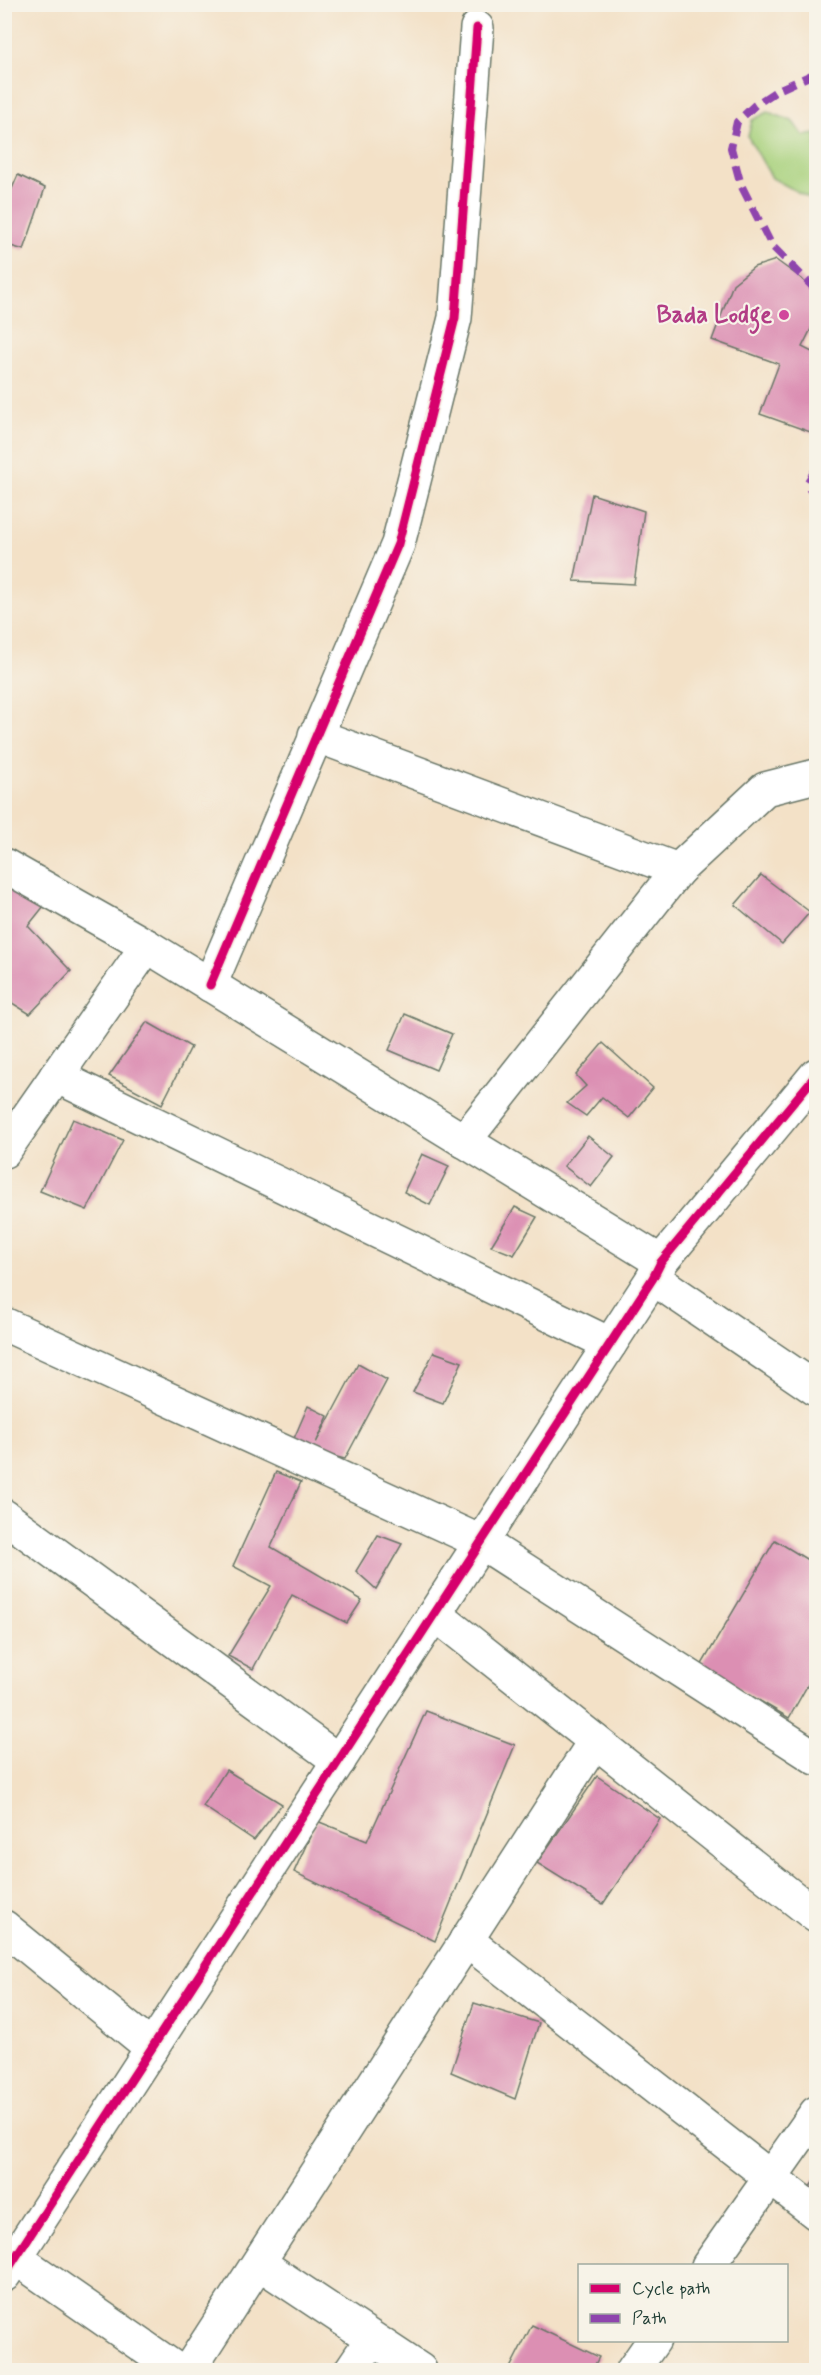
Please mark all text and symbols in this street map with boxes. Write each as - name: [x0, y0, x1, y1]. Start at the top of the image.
- place label: Bada Lodge: [657, 300, 772, 334]
- marker: Bada Lodge: [777, 308, 791, 322]
- legend: [578, 2264, 788, 2342]
- text: Cycle path: [632, 2277, 710, 2301]
- text: Path: [632, 2307, 667, 2331]

